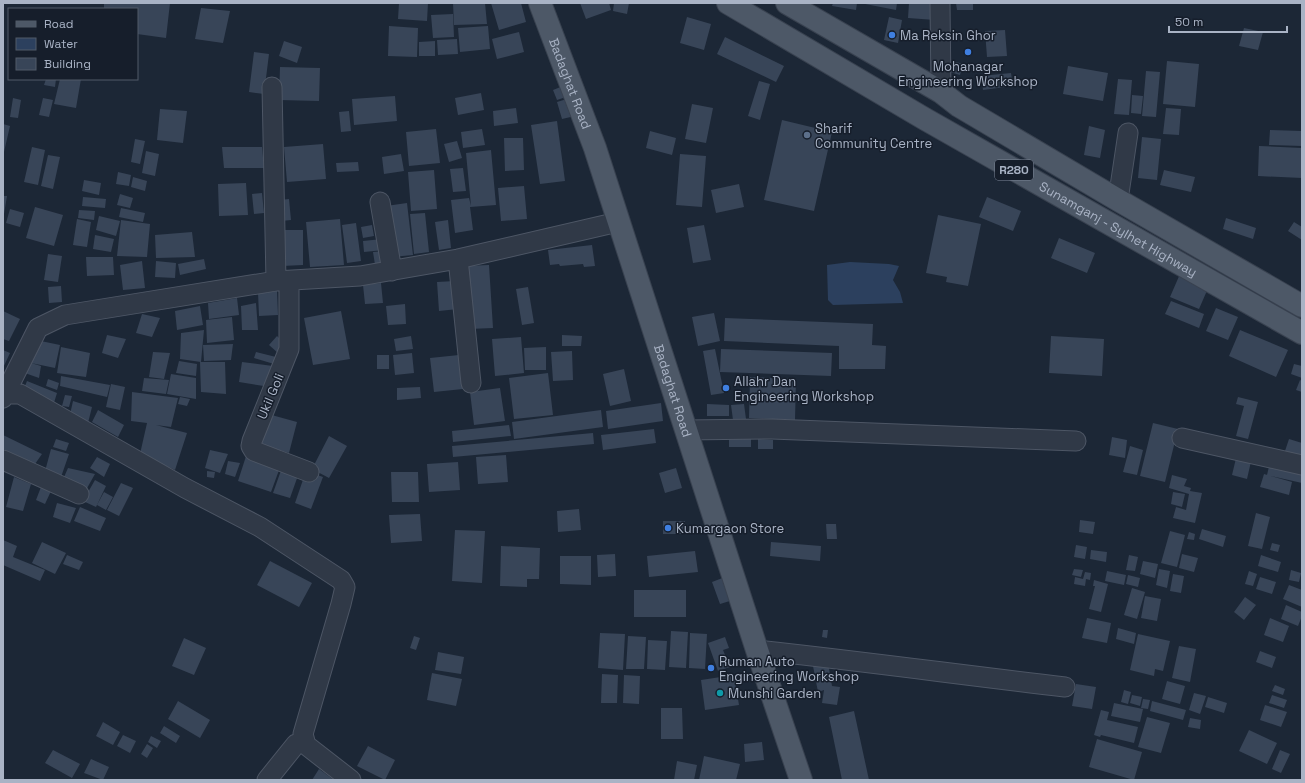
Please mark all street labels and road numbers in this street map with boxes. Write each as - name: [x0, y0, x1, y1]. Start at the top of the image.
- street label: Badaghat Road: [545, 36, 595, 132]
- road number: R280: [995, 160, 1033, 180]
- street label: Sunamganj - Sylhet Highway: [1036, 178, 1200, 281]
- street label: Badaghat Road: [650, 342, 696, 439]
- street label: Ukil Goli: [253, 371, 288, 422]

